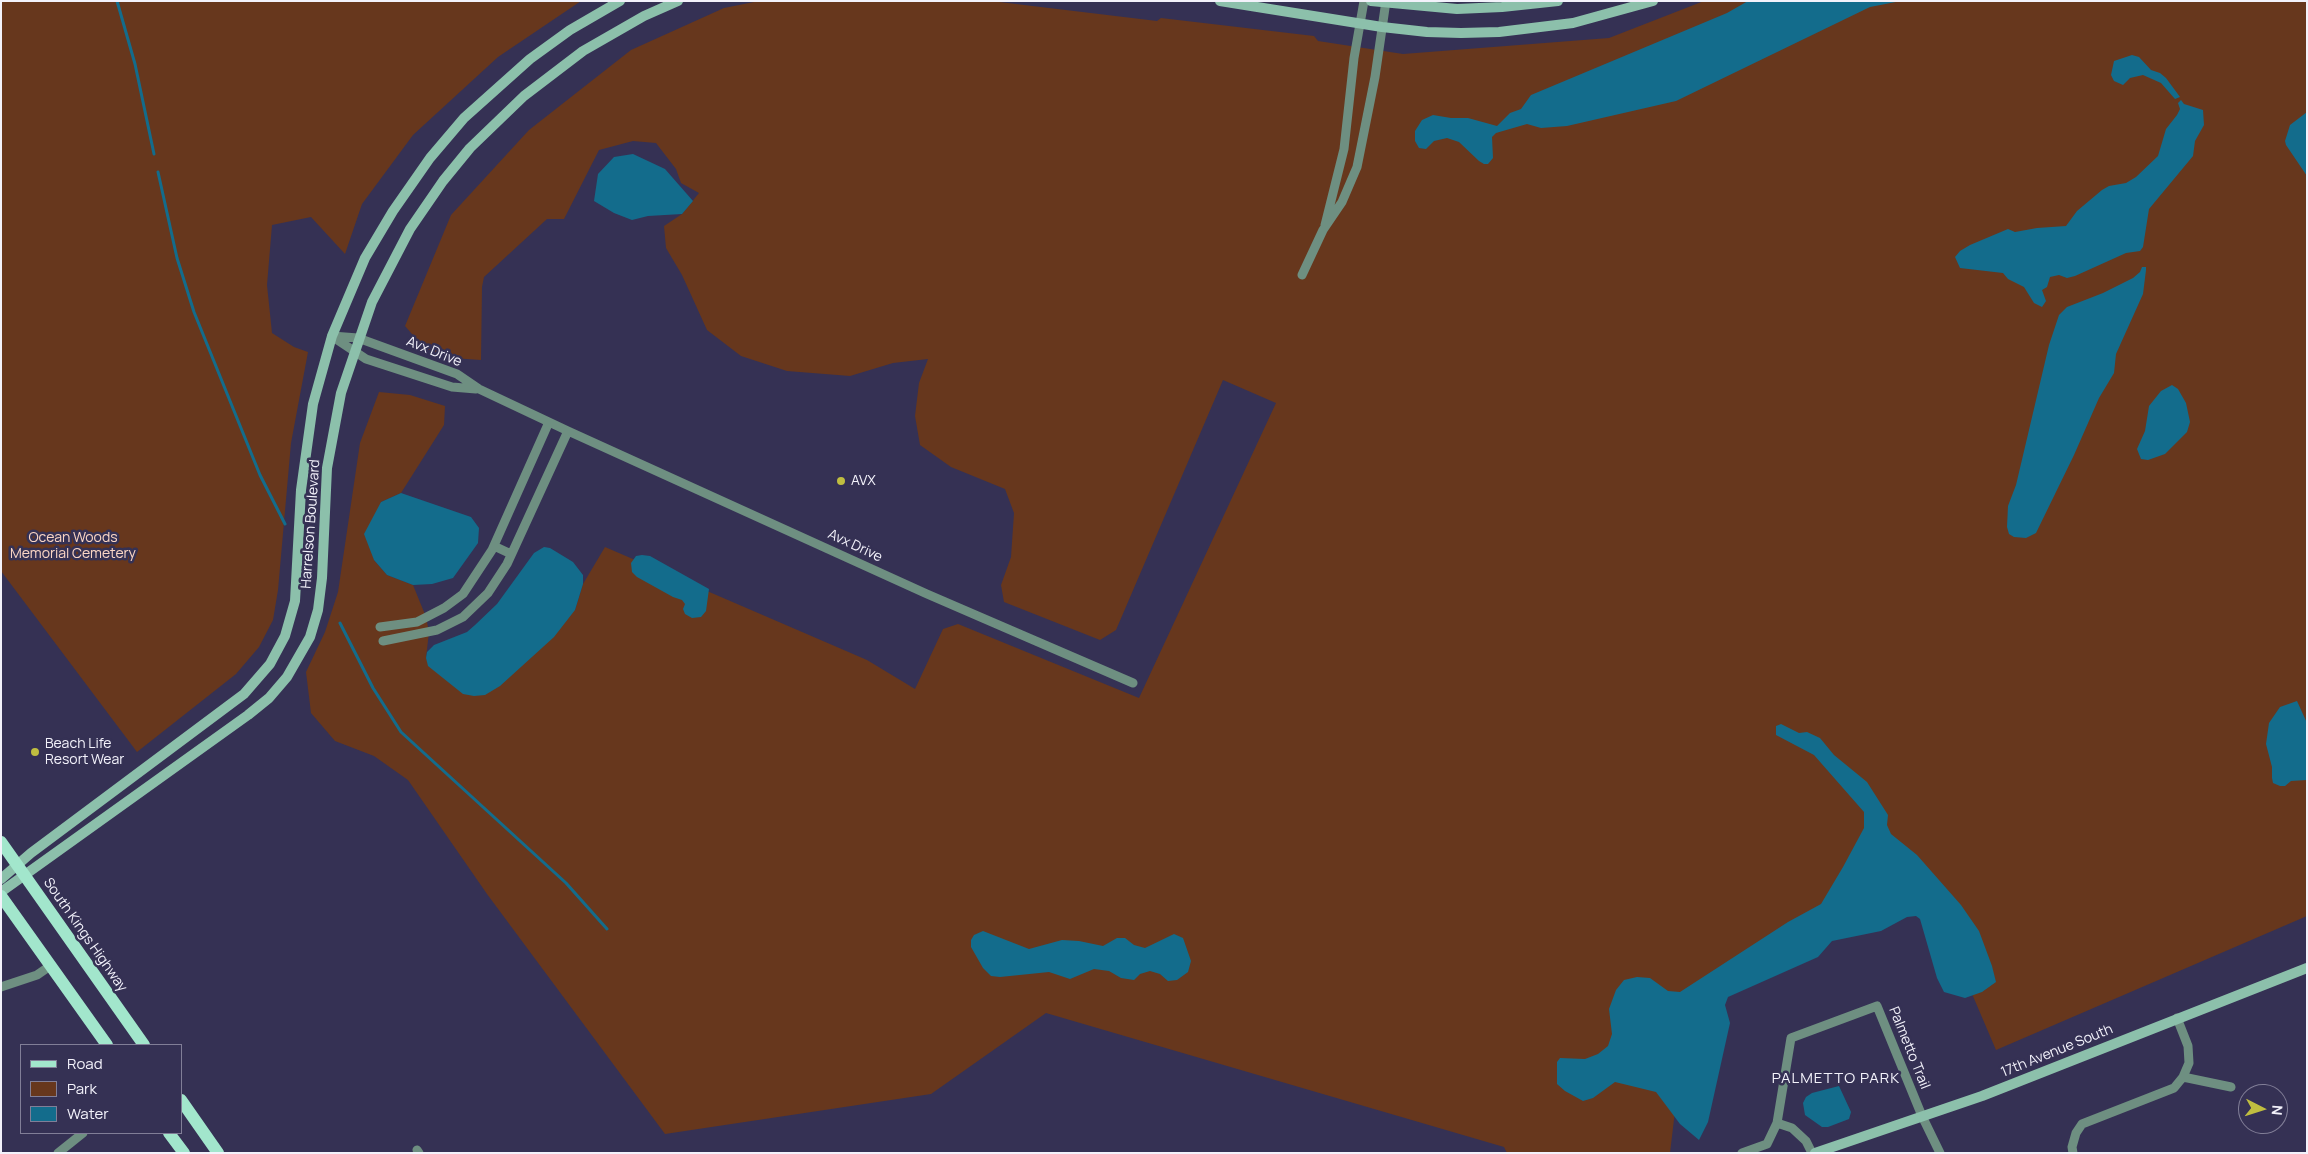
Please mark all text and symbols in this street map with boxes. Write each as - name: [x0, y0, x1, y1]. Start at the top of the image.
- street label: Avx Drive: [404, 333, 464, 371]
- street label: Harrelson Boulevard: [298, 459, 324, 589]
- place label: AVX: [851, 473, 876, 489]
- marker: AVX: [835, 475, 847, 487]
- street label: Avx Drive: [825, 526, 885, 566]
- park label: Ocean Woods Memorial Cemetery: [10, 530, 136, 562]
- place label: Beach Life Resort Wear: [45, 736, 124, 769]
- marker: Beach Life Resort Wear: [29, 746, 41, 758]
- street label: South Kings Highway: [39, 875, 131, 995]
- street label: Palmetto Trail: [1885, 1004, 1933, 1092]
- street label: 17th Avenue South: [1999, 1021, 2115, 1081]
- legend: [20, 1044, 182, 1134]
- text: Road: [67, 1053, 103, 1074]
- district label: PALMETTO PARK: [1770, 1070, 1902, 1088]
- text: Park: [67, 1078, 97, 1099]
- north arrow: [2238, 1084, 2288, 1134]
- text: Water: [67, 1103, 109, 1124]
- text: N: [2268, 1104, 2287, 1116]

